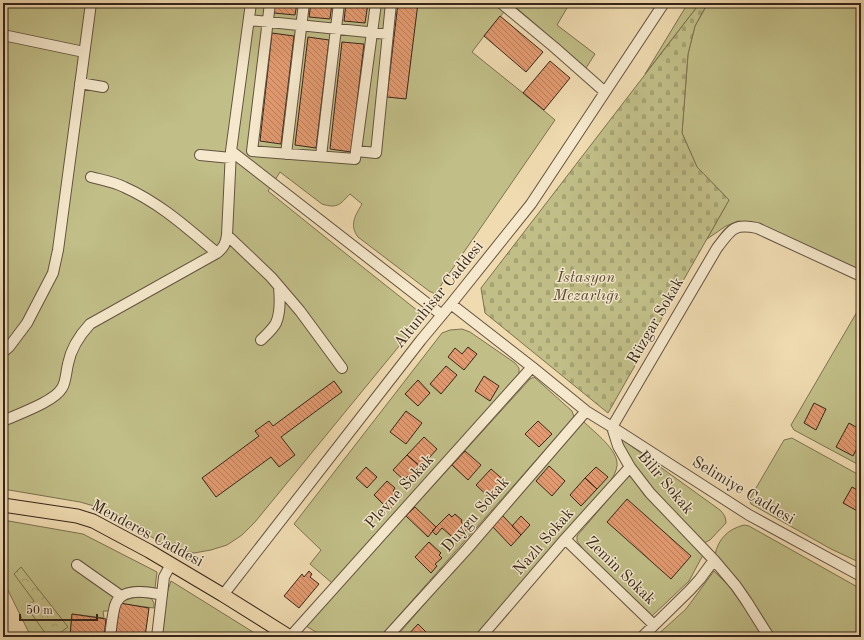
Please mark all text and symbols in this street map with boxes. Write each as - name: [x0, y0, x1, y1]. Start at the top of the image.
- street label: Altunhisar Caddesi: [391, 239, 487, 351]
- park label: İstasyon Mezarlığı: [552, 268, 619, 304]
- street label: Rüzgar Sokak: [625, 275, 687, 367]
- street label: Bilir Sokak: [634, 448, 696, 518]
- street label: Plevne Sokak: [363, 452, 437, 532]
- street label: Selimiye Caddesi: [689, 454, 797, 528]
- street label: Duygu Sokak: [439, 474, 513, 556]
- street label: Menderes Caddesi: [88, 498, 206, 570]
- street label: Nazlı Sokak: [511, 506, 577, 578]
- street label: Zemin Sokak: [582, 534, 658, 608]
- scale bar: [20, 596, 97, 622]
- text: 50 m: [26, 604, 53, 617]

